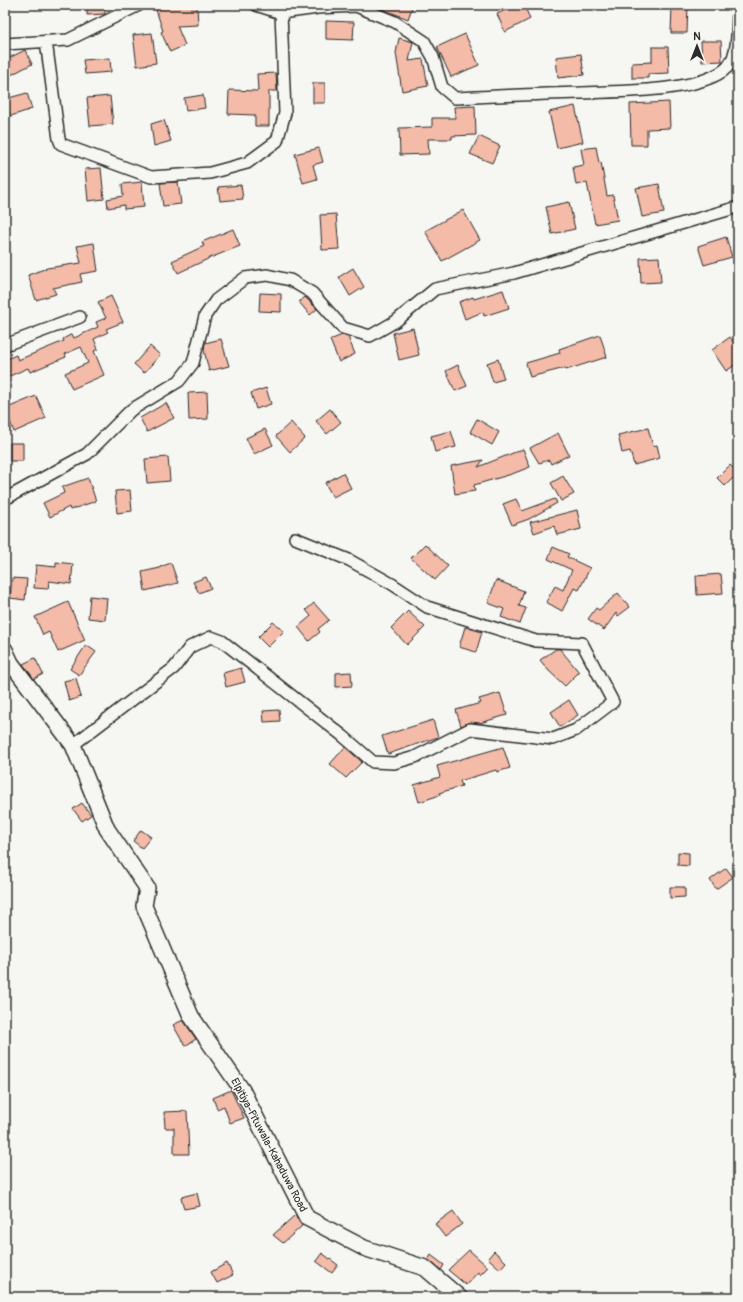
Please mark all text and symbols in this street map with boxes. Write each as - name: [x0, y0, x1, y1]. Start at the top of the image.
- north arrow: [677, 26, 717, 66]
- text: N: [693, 30, 701, 43]
- street label: Elpitiya-Pituwala-Kahaduwa Road: [228, 1076, 310, 1214]

